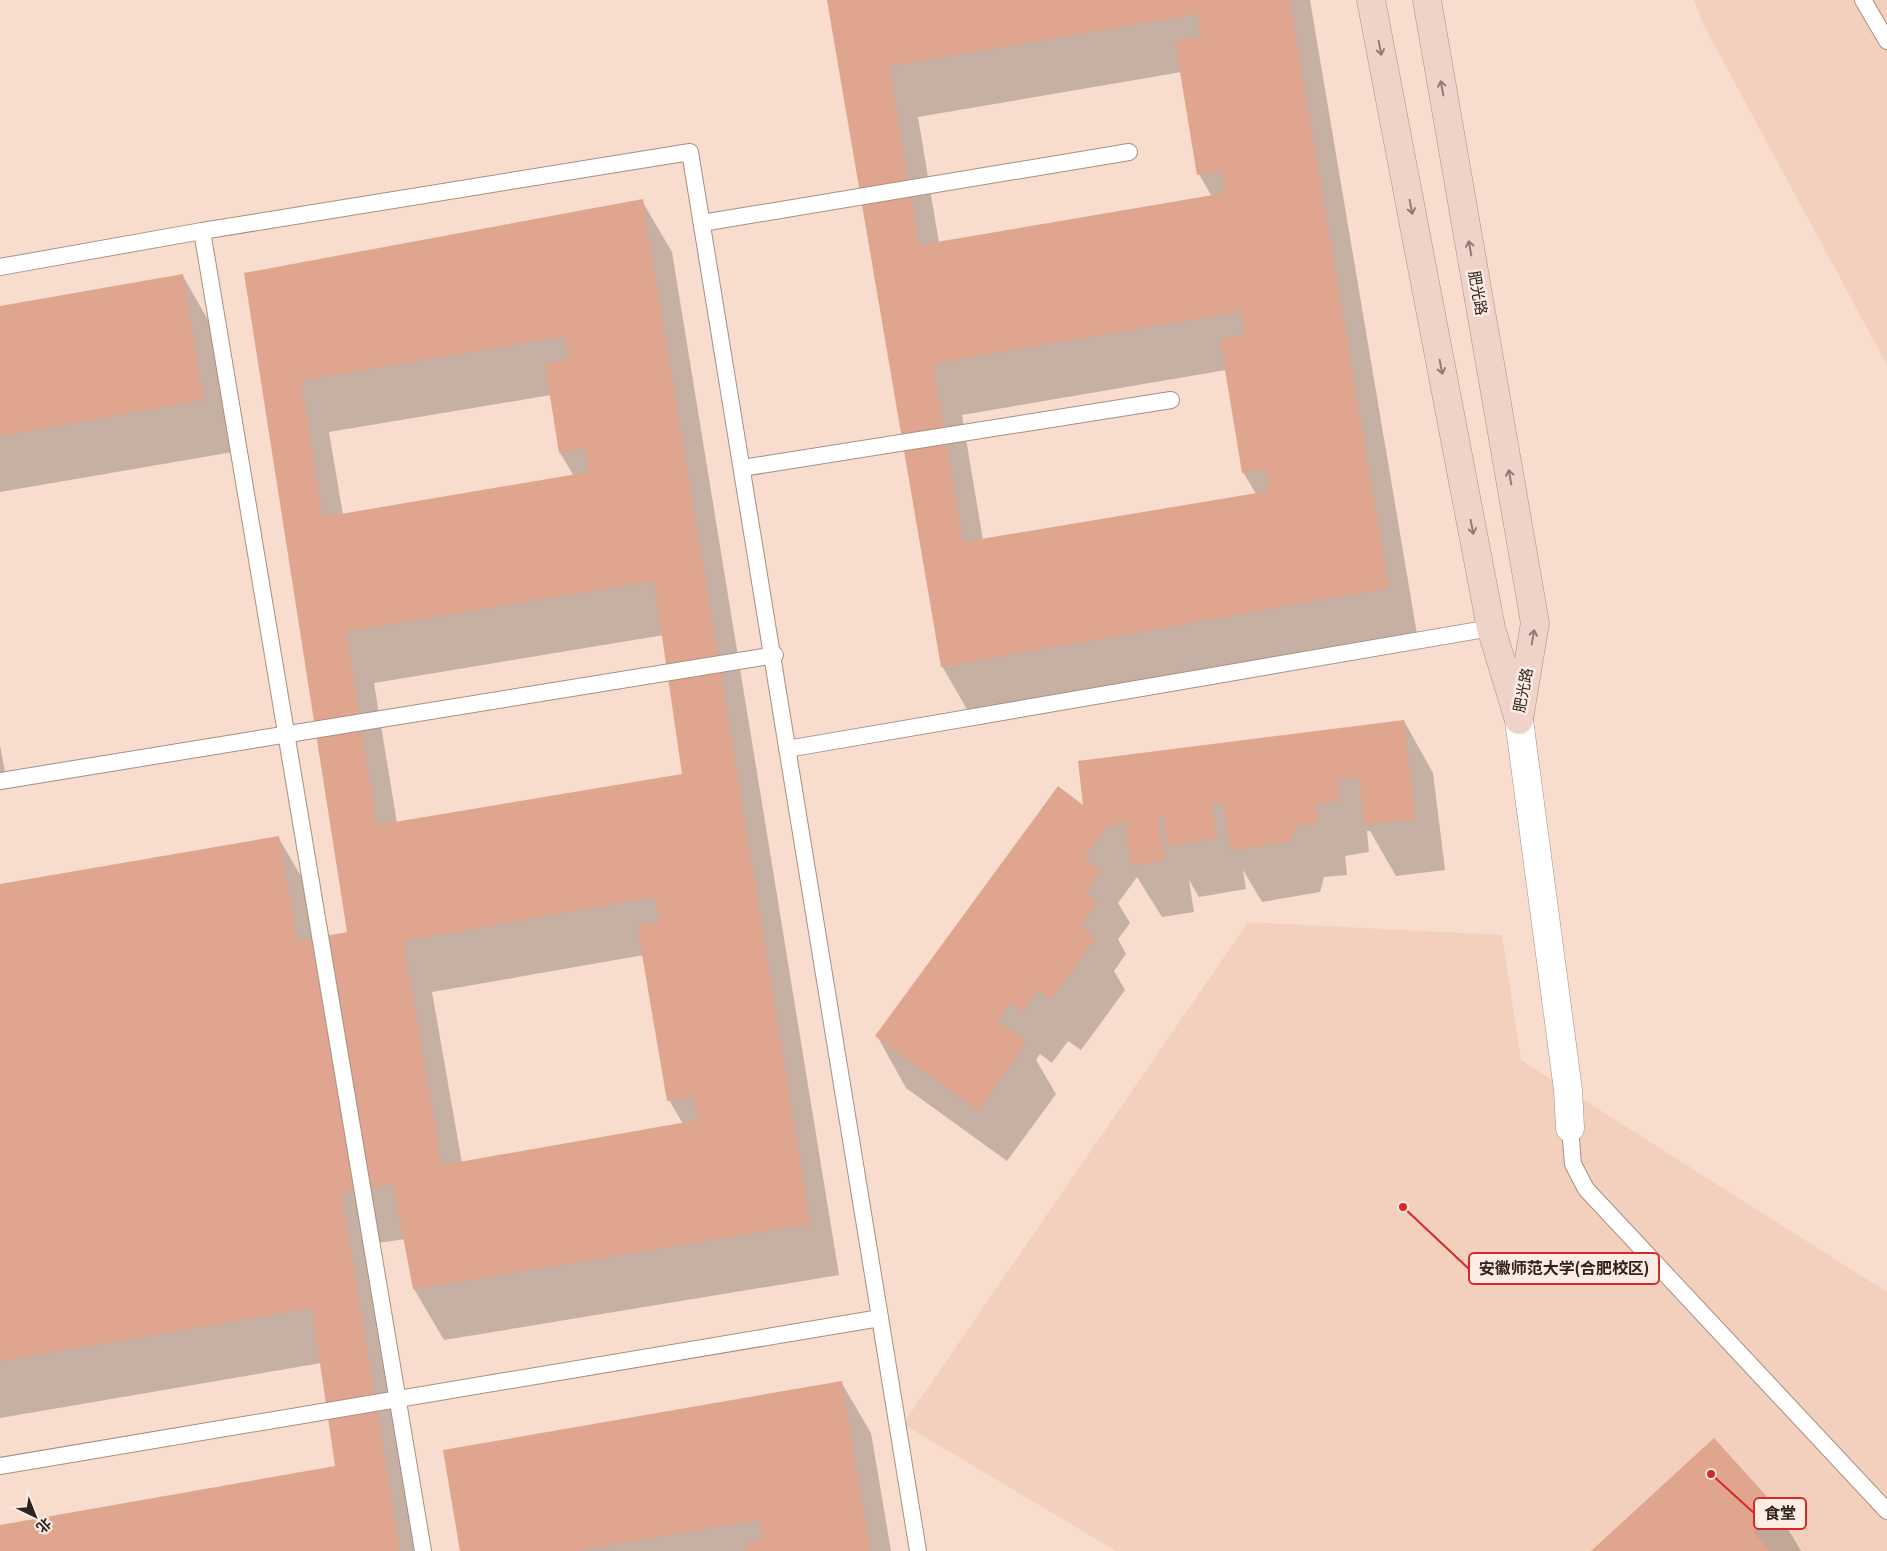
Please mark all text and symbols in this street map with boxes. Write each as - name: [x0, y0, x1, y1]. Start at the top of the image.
- one-way arrow: [1376, 39, 1385, 55]
- one-way arrow: [1437, 80, 1447, 96]
- one-way arrow: [1406, 199, 1416, 215]
- one-way arrow: [1464, 240, 1474, 256]
- street label: 肥光路: [1466, 269, 1490, 317]
- one-way arrow: [1437, 359, 1446, 375]
- one-way arrow: [1504, 469, 1514, 485]
- one-way arrow: [1467, 518, 1477, 534]
- one-way arrow: [1528, 629, 1538, 645]
- street label: 肥光路: [1510, 666, 1536, 714]
- callout: 安徽师范大学(合肥校区): [1469, 1253, 1659, 1284]
- text: 安徽师范大学(合肥校区): [1479, 1259, 1649, 1278]
- north arrow: [10, 1491, 60, 1541]
- callout: 食堂: [1754, 1498, 1806, 1529]
- text: 食堂: [1764, 1504, 1796, 1523]
- text: 北: [33, 1515, 54, 1536]

